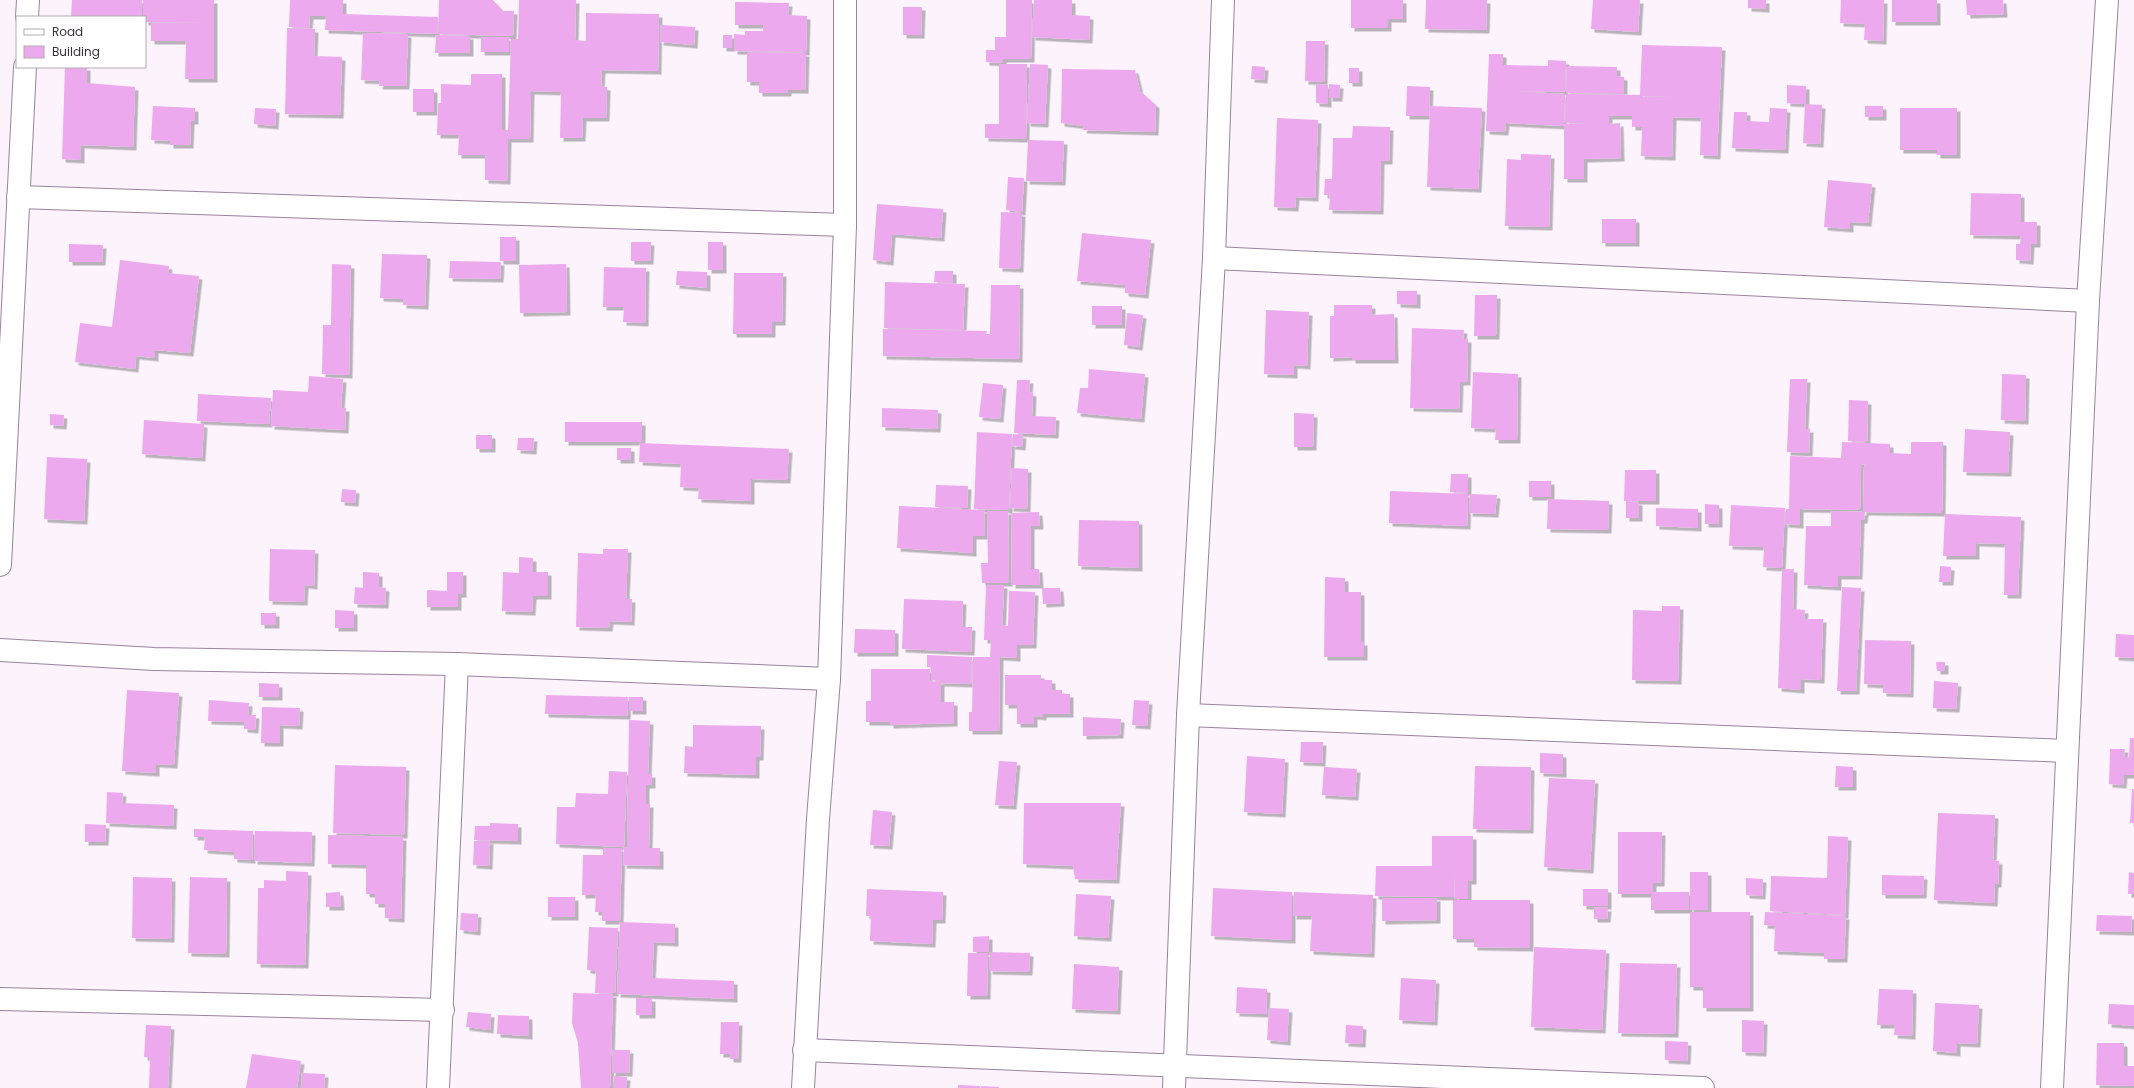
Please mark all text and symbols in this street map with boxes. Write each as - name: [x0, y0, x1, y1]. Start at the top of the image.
- legend: [16, 16, 146, 68]
- text: Road: [52, 23, 83, 40]
- text: Building: [52, 43, 100, 60]

